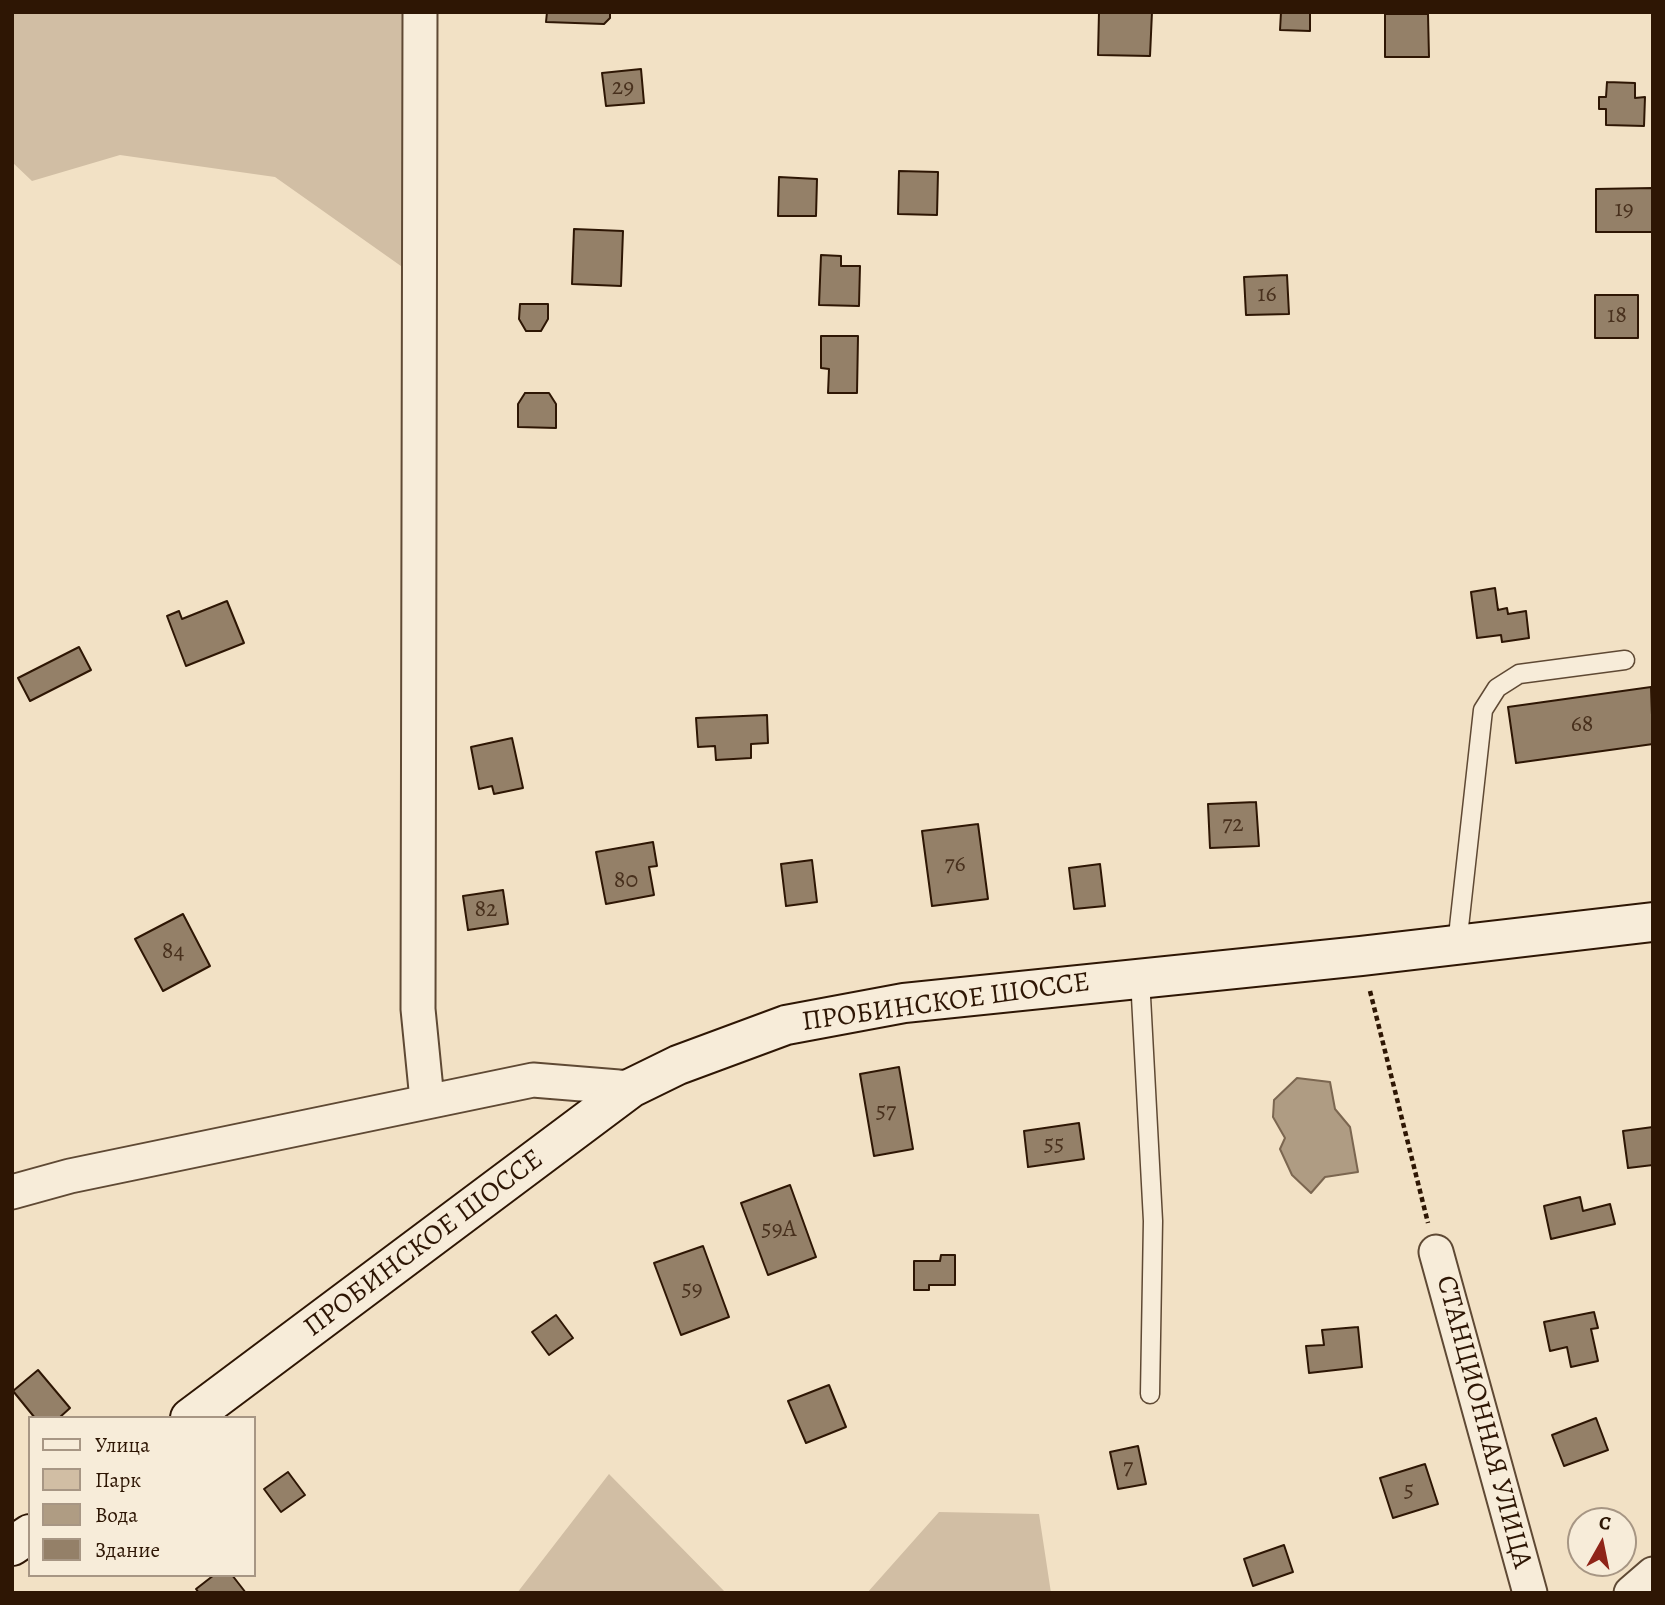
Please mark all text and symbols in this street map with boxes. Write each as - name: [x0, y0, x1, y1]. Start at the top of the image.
- house number: 29: [612, 74, 634, 102]
- house number: 19: [1614, 196, 1634, 224]
- house number: 16: [1257, 281, 1277, 309]
- house number: 18: [1607, 302, 1627, 330]
- house number: 68: [1571, 711, 1593, 739]
- house number: 72: [1222, 811, 1244, 839]
- house number: 76: [944, 851, 966, 879]
- house number: 80: [614, 867, 638, 895]
- house number: 82: [474, 896, 498, 924]
- house number: 84: [162, 938, 184, 966]
- street label: ПРОБИНСКОЕ ШОССЕ: [800, 966, 1092, 1040]
- house number: 57: [876, 1098, 896, 1126]
- house number: 55: [1044, 1131, 1064, 1159]
- street label: ПРОБИНСКОЕ ШОССЕ: [298, 1143, 550, 1345]
- house number: 59А: [761, 1216, 797, 1244]
- street label: СТАНЦИОННАЯ УЛИЦА: [1428, 1272, 1538, 1572]
- house number: 59: [681, 1276, 703, 1304]
- legend: [28, 1416, 256, 1577]
- text: Улица: [95, 1431, 150, 1459]
- house number: 7: [1123, 1454, 1133, 1482]
- text: Парк: [95, 1466, 141, 1494]
- house number: 5: [1404, 1477, 1414, 1505]
- text: Вода: [95, 1501, 138, 1529]
- north arrow: [1567, 1507, 1637, 1577]
- text: С: [1597, 1509, 1613, 1537]
- text: Здание: [95, 1536, 160, 1564]

